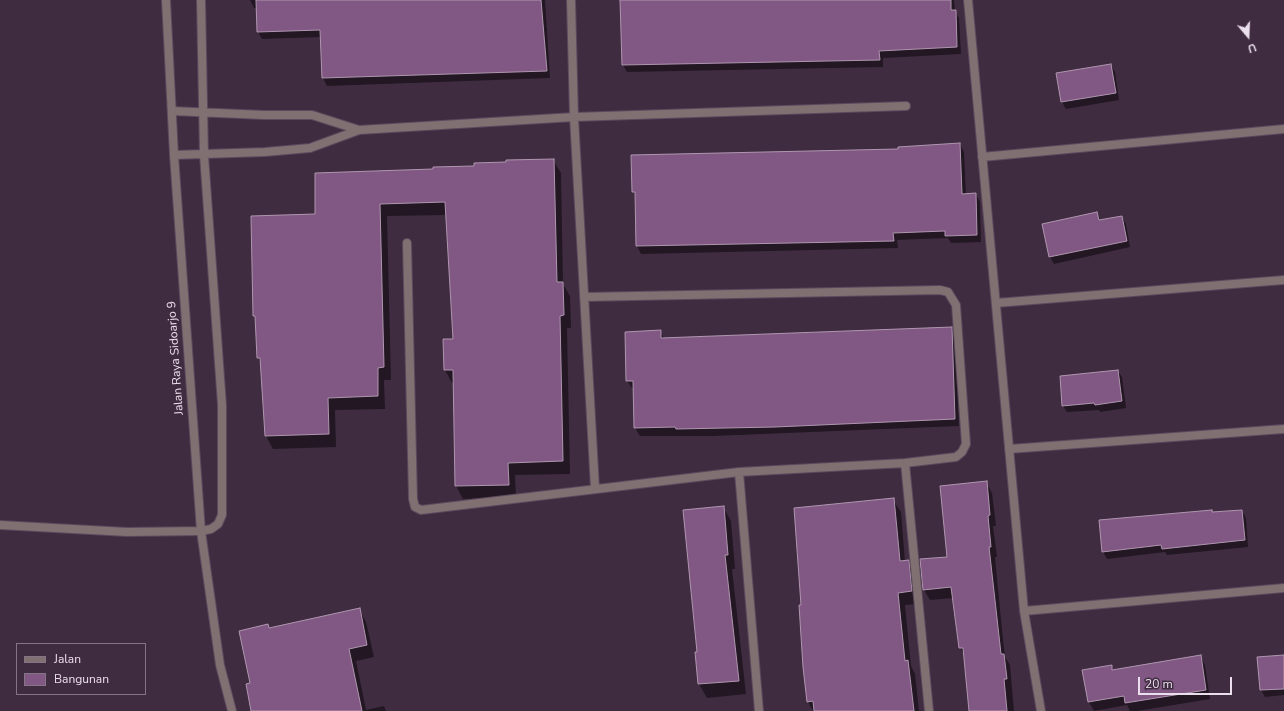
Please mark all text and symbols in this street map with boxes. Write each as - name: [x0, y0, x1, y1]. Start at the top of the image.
- north arrow: [1228, 16, 1268, 56]
- text: U: [1246, 39, 1258, 56]
- street label: Jalan Raya Sidoarjo 9: [165, 301, 187, 415]
- legend: [16, 643, 146, 695]
- text: Jalan: [54, 651, 81, 667]
- scale bar: [1140, 669, 1234, 695]
- text: Bangunan: [54, 671, 109, 687]
- text: 20 m: [1145, 676, 1173, 692]

